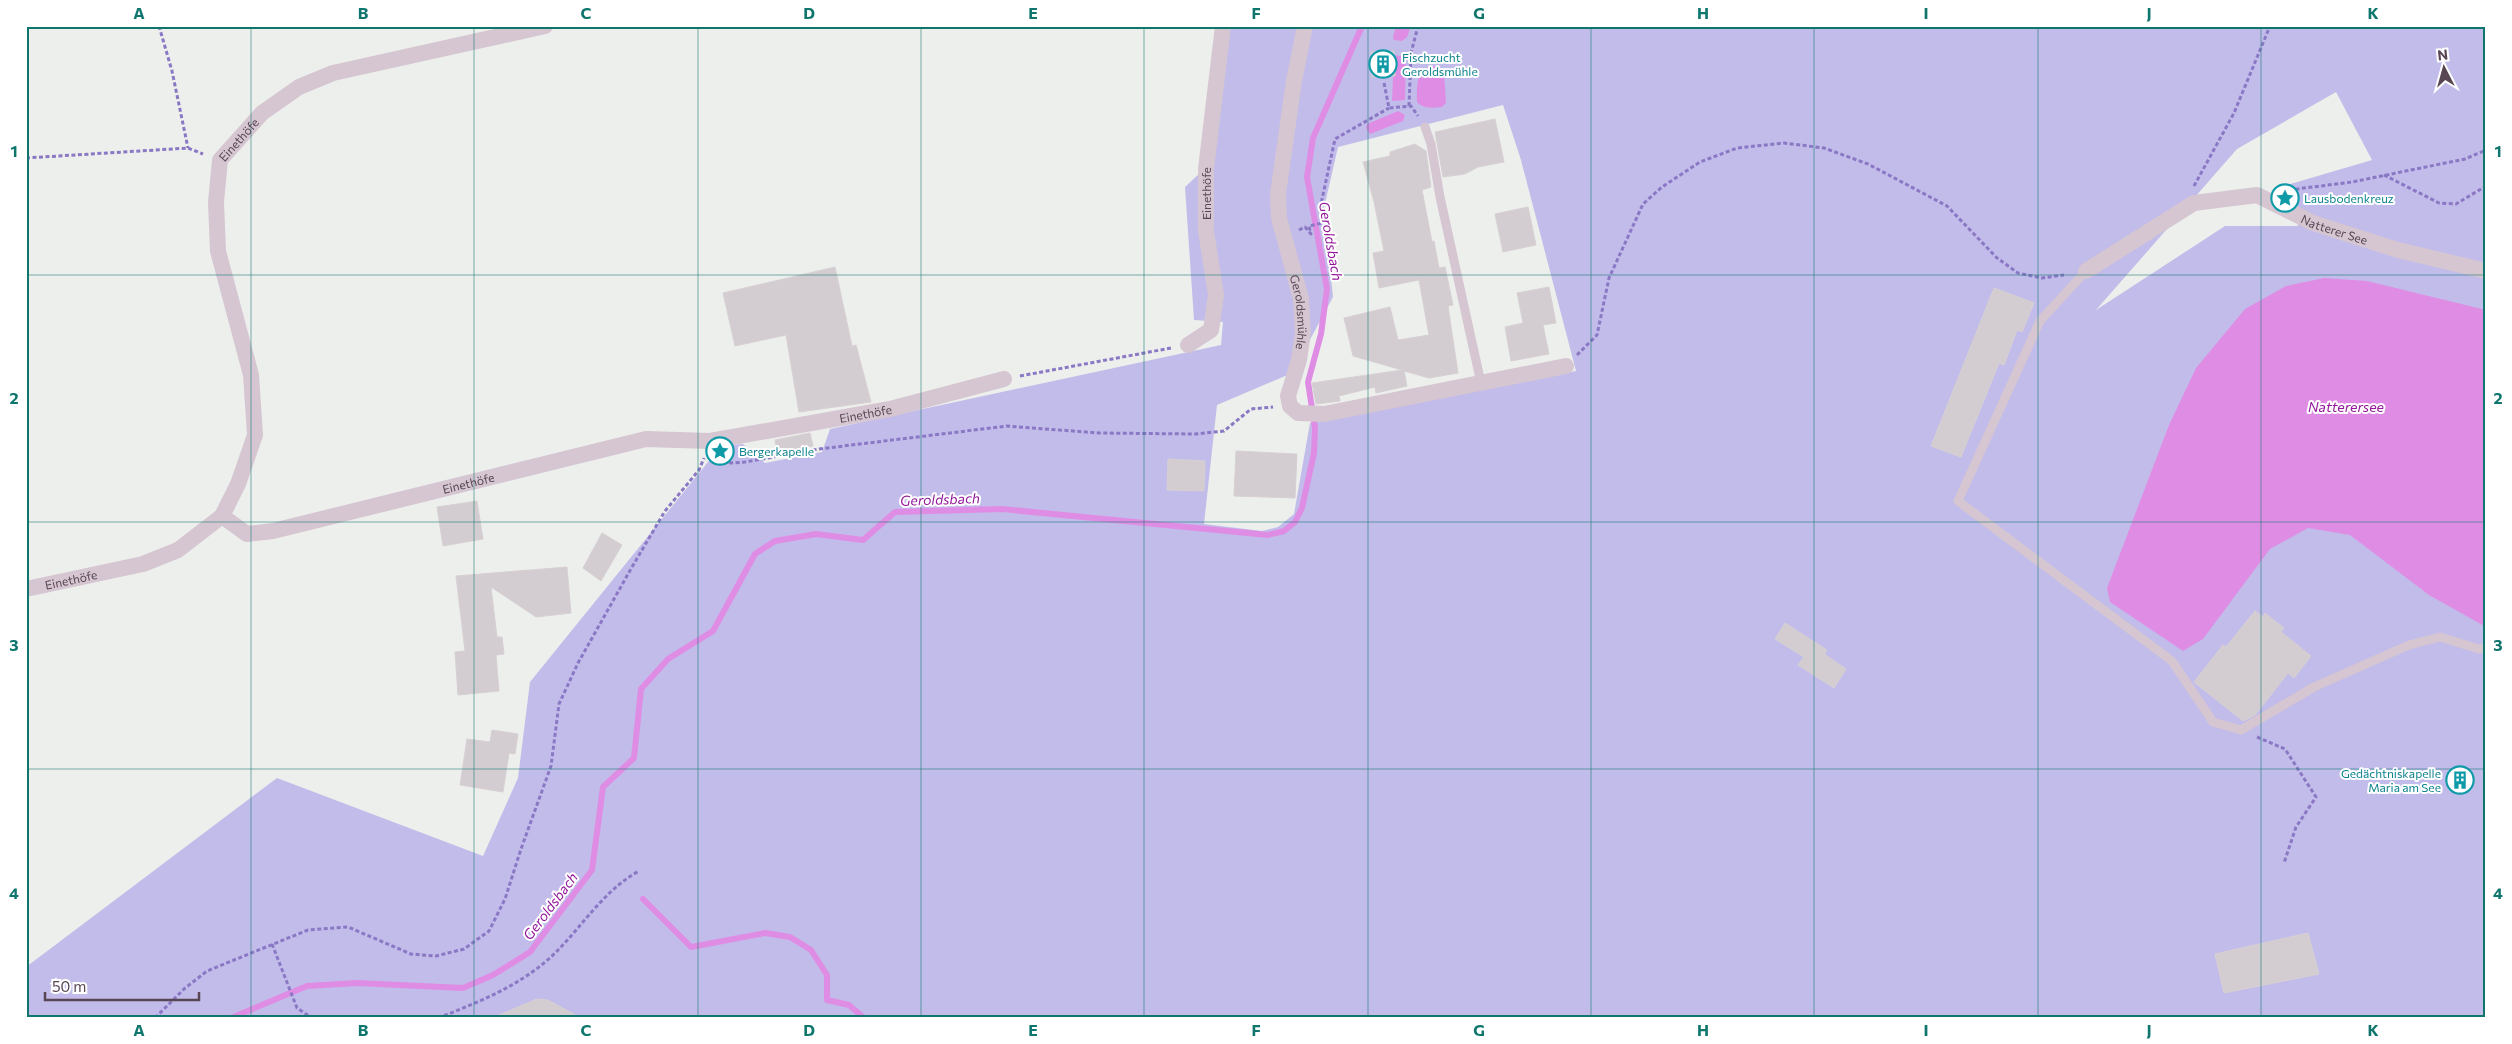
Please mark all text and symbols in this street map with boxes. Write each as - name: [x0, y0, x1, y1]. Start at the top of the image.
- text: A: [133, 3, 145, 22]
- text: B: [358, 3, 369, 22]
- text: C: [581, 3, 592, 22]
- text: D: [803, 3, 815, 22]
- text: E: [1028, 3, 1038, 22]
- text: F: [1251, 3, 1261, 22]
- text: G: [1473, 3, 1485, 22]
- text: H: [1697, 3, 1709, 22]
- text: I: [1923, 3, 1929, 22]
- text: J: [2146, 3, 2152, 22]
- text: K: [2367, 3, 2379, 22]
- north arrow: [2420, 42, 2470, 92]
- text: N: [2436, 46, 2449, 64]
- building icon: Fischzucht Geroldsmühle: [1368, 49, 1398, 79]
- place label: Fischzucht Geroldsmühle: [1402, 50, 1478, 78]
- street label: Einethöfe: [216, 115, 261, 164]
- text: 1: [10, 141, 18, 160]
- text: 1: [2494, 141, 2502, 160]
- street label: Einethöfe: [1199, 167, 1213, 220]
- place icon: Lausbodenkreuz: [2270, 183, 2300, 213]
- place label: Lausbodenkreuz: [2304, 191, 2394, 205]
- water label: Geroldsbach: [1316, 200, 1346, 282]
- street label: Natterer See: [2299, 211, 2369, 247]
- street label: Geroldsmühle: [1288, 273, 1310, 351]
- text: 2: [9, 388, 19, 407]
- text: 2: [2493, 388, 2503, 407]
- water label: Natterersee: [2308, 398, 2385, 415]
- street label: Einethöfe: [838, 402, 893, 425]
- place icon: Bergerkapelle: [705, 436, 735, 466]
- place label: Bergerkapelle: [739, 444, 814, 458]
- street label: Einethöfe: [441, 470, 496, 496]
- water label: Geroldsbach: [900, 489, 980, 509]
- street label: Einethöfe: [44, 567, 98, 592]
- text: 3: [9, 635, 19, 654]
- text: 3: [2493, 635, 2503, 654]
- building icon: Gedächtniskapelle Maria am See: [2445, 765, 2475, 795]
- place label: Gedächtniskapelle Maria am See: [2341, 766, 2441, 794]
- water label: Geroldsbach: [519, 869, 581, 943]
- text: 4: [9, 883, 19, 902]
- text: 4: [2493, 883, 2503, 902]
- scale bar: [45, 969, 199, 1001]
- text: 50 m: [52, 977, 86, 995]
- text: A: [133, 1020, 145, 1039]
- text: B: [358, 1020, 369, 1039]
- text: C: [581, 1020, 592, 1039]
- text: D: [803, 1020, 815, 1039]
- text: E: [1028, 1020, 1038, 1039]
- text: F: [1251, 1020, 1261, 1039]
- text: G: [1473, 1020, 1485, 1039]
- text: H: [1697, 1020, 1709, 1039]
- text: I: [1923, 1020, 1929, 1039]
- text: J: [2146, 1020, 2152, 1039]
- text: K: [2367, 1020, 2379, 1039]

